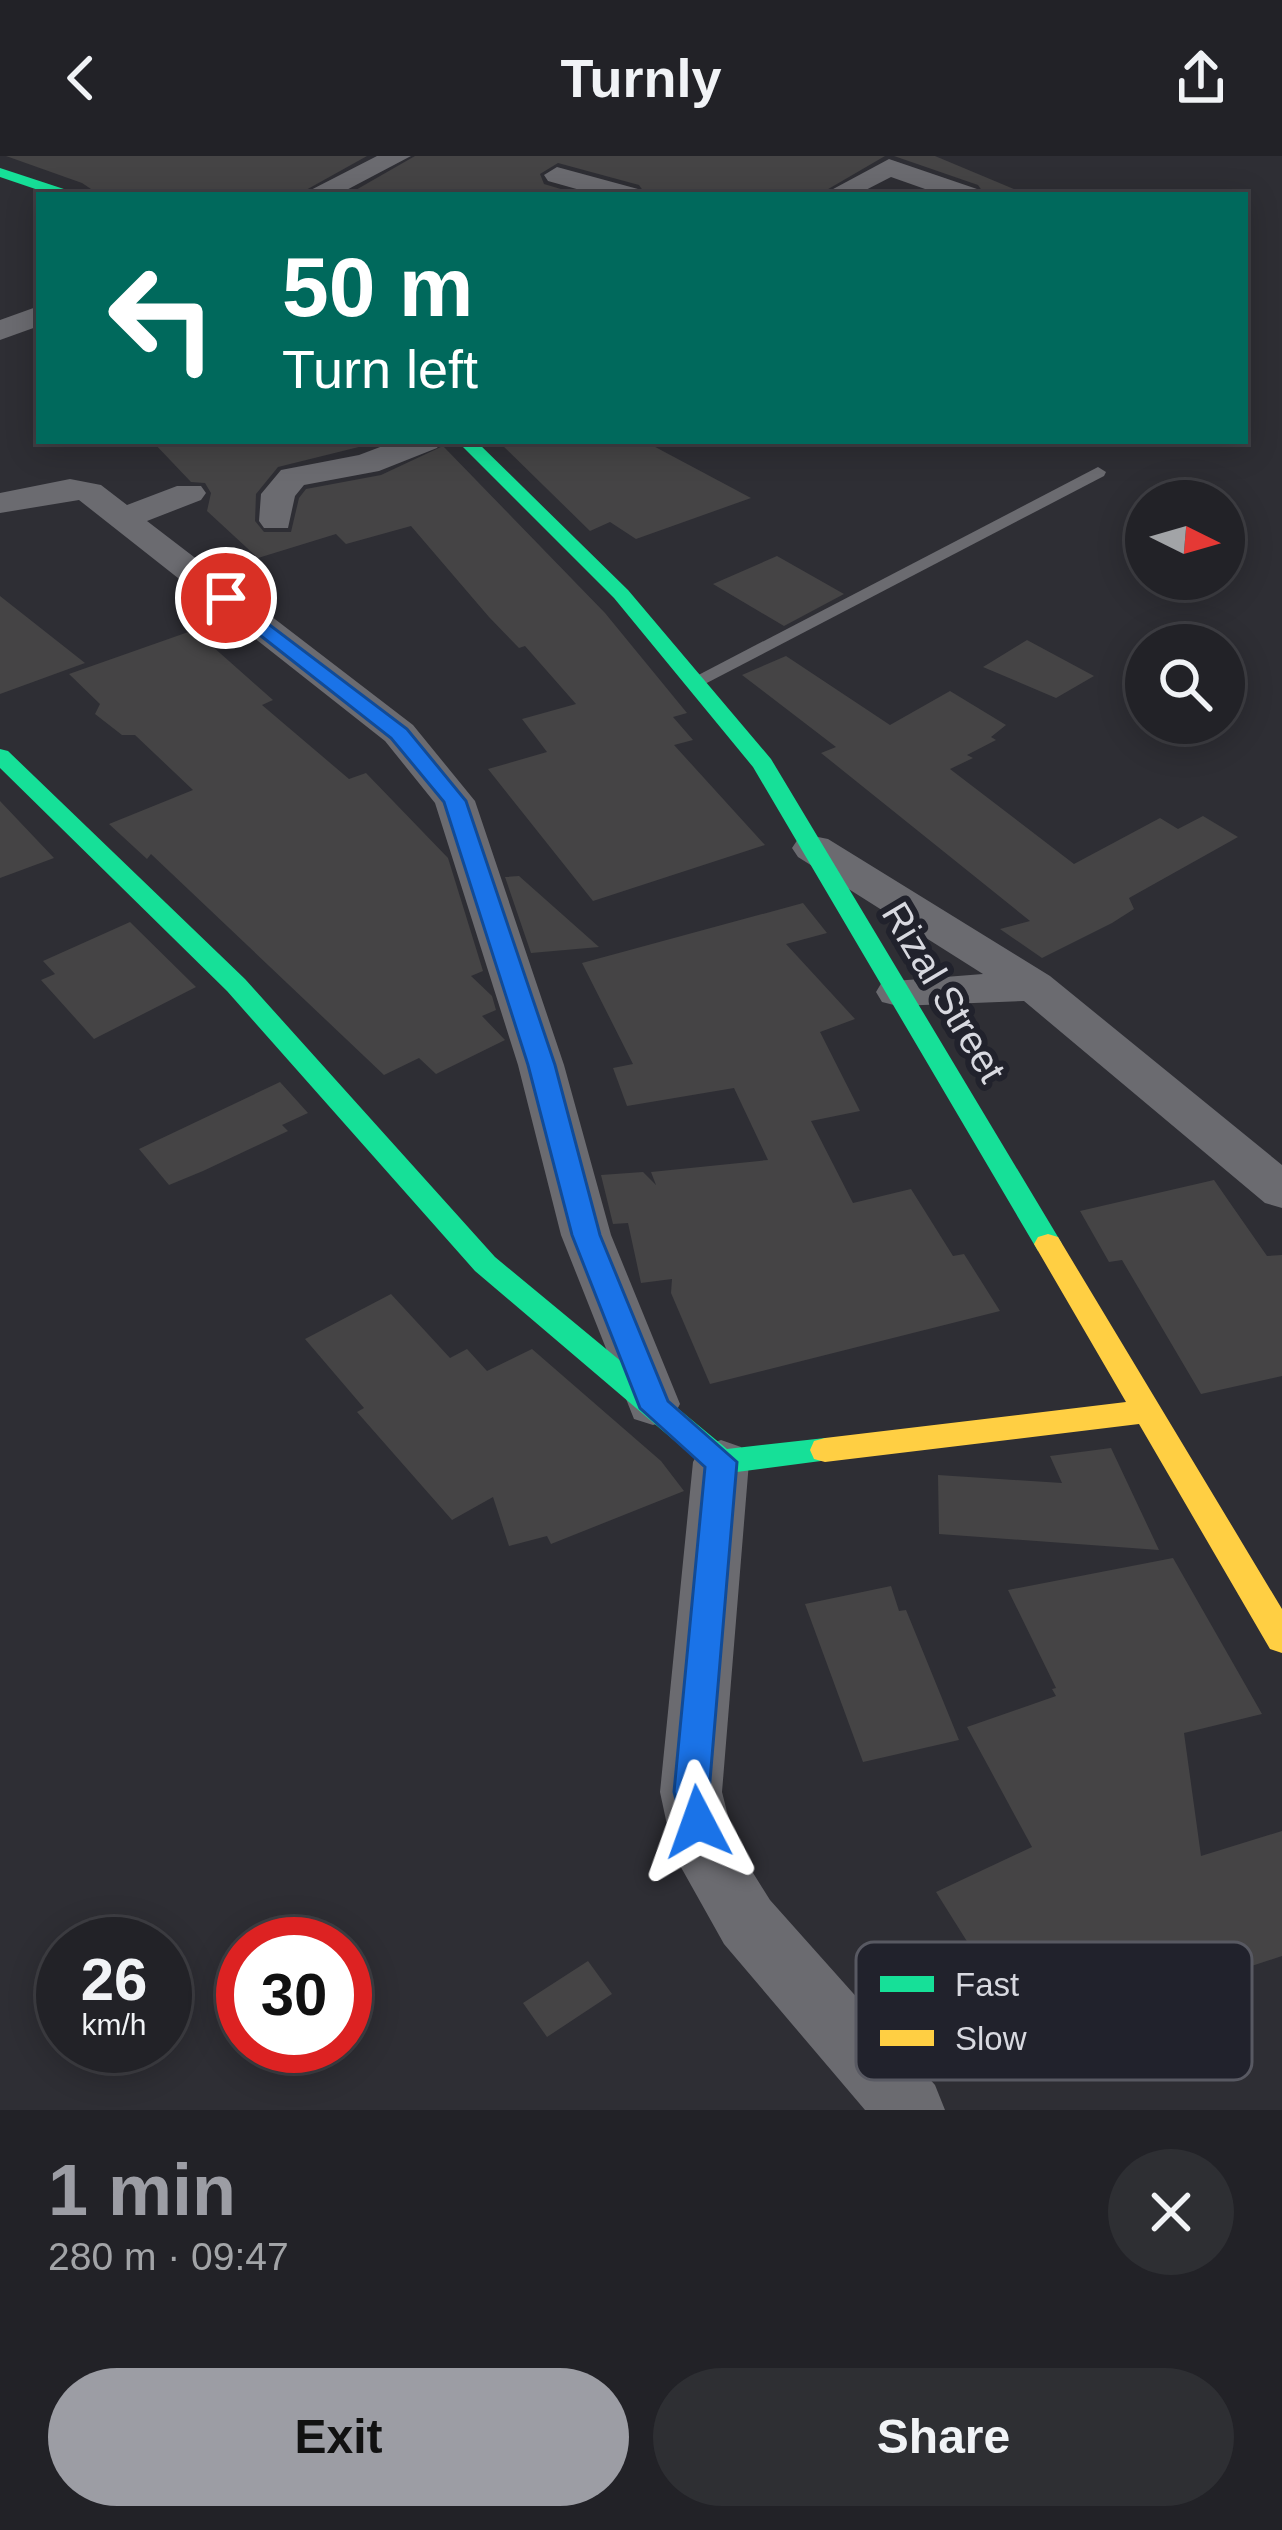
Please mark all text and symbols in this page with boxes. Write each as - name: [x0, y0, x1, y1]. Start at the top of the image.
- icon: back: [48, 45, 114, 111]
- icon: share: [1168, 45, 1234, 111]
- text: Turnly: [561, 48, 722, 108]
- icon: left: [84, 240, 240, 396]
- text: 50 m: [282, 240, 473, 334]
- text: Turn left: [282, 339, 478, 399]
- north arrow: [1125, 480, 1245, 600]
- map controls: [1125, 480, 1245, 744]
- pin: [175, 547, 277, 649]
- icon: arrive: [193, 565, 259, 631]
- button: search: [1125, 624, 1245, 744]
- street label: Rizal Street: [874, 895, 1014, 1090]
- position arrow: [635, 1759, 761, 1885]
- speed limit sign: 30: [216, 1917, 372, 2073]
- legend: [856, 1942, 1252, 2080]
- text: 26: [81, 1946, 147, 2013]
- text: Fast: [955, 1966, 1019, 2003]
- text: km/h: [81, 2008, 147, 2041]
- text: Slow: [955, 2020, 1027, 2057]
- button: close: [1108, 2149, 1234, 2275]
- text: 1 min: [48, 2150, 236, 2230]
- text: 280 m · 09:47: [48, 2235, 289, 2278]
- button: Exit: [48, 2368, 629, 2506]
- button: Share: [653, 2368, 1234, 2506]

